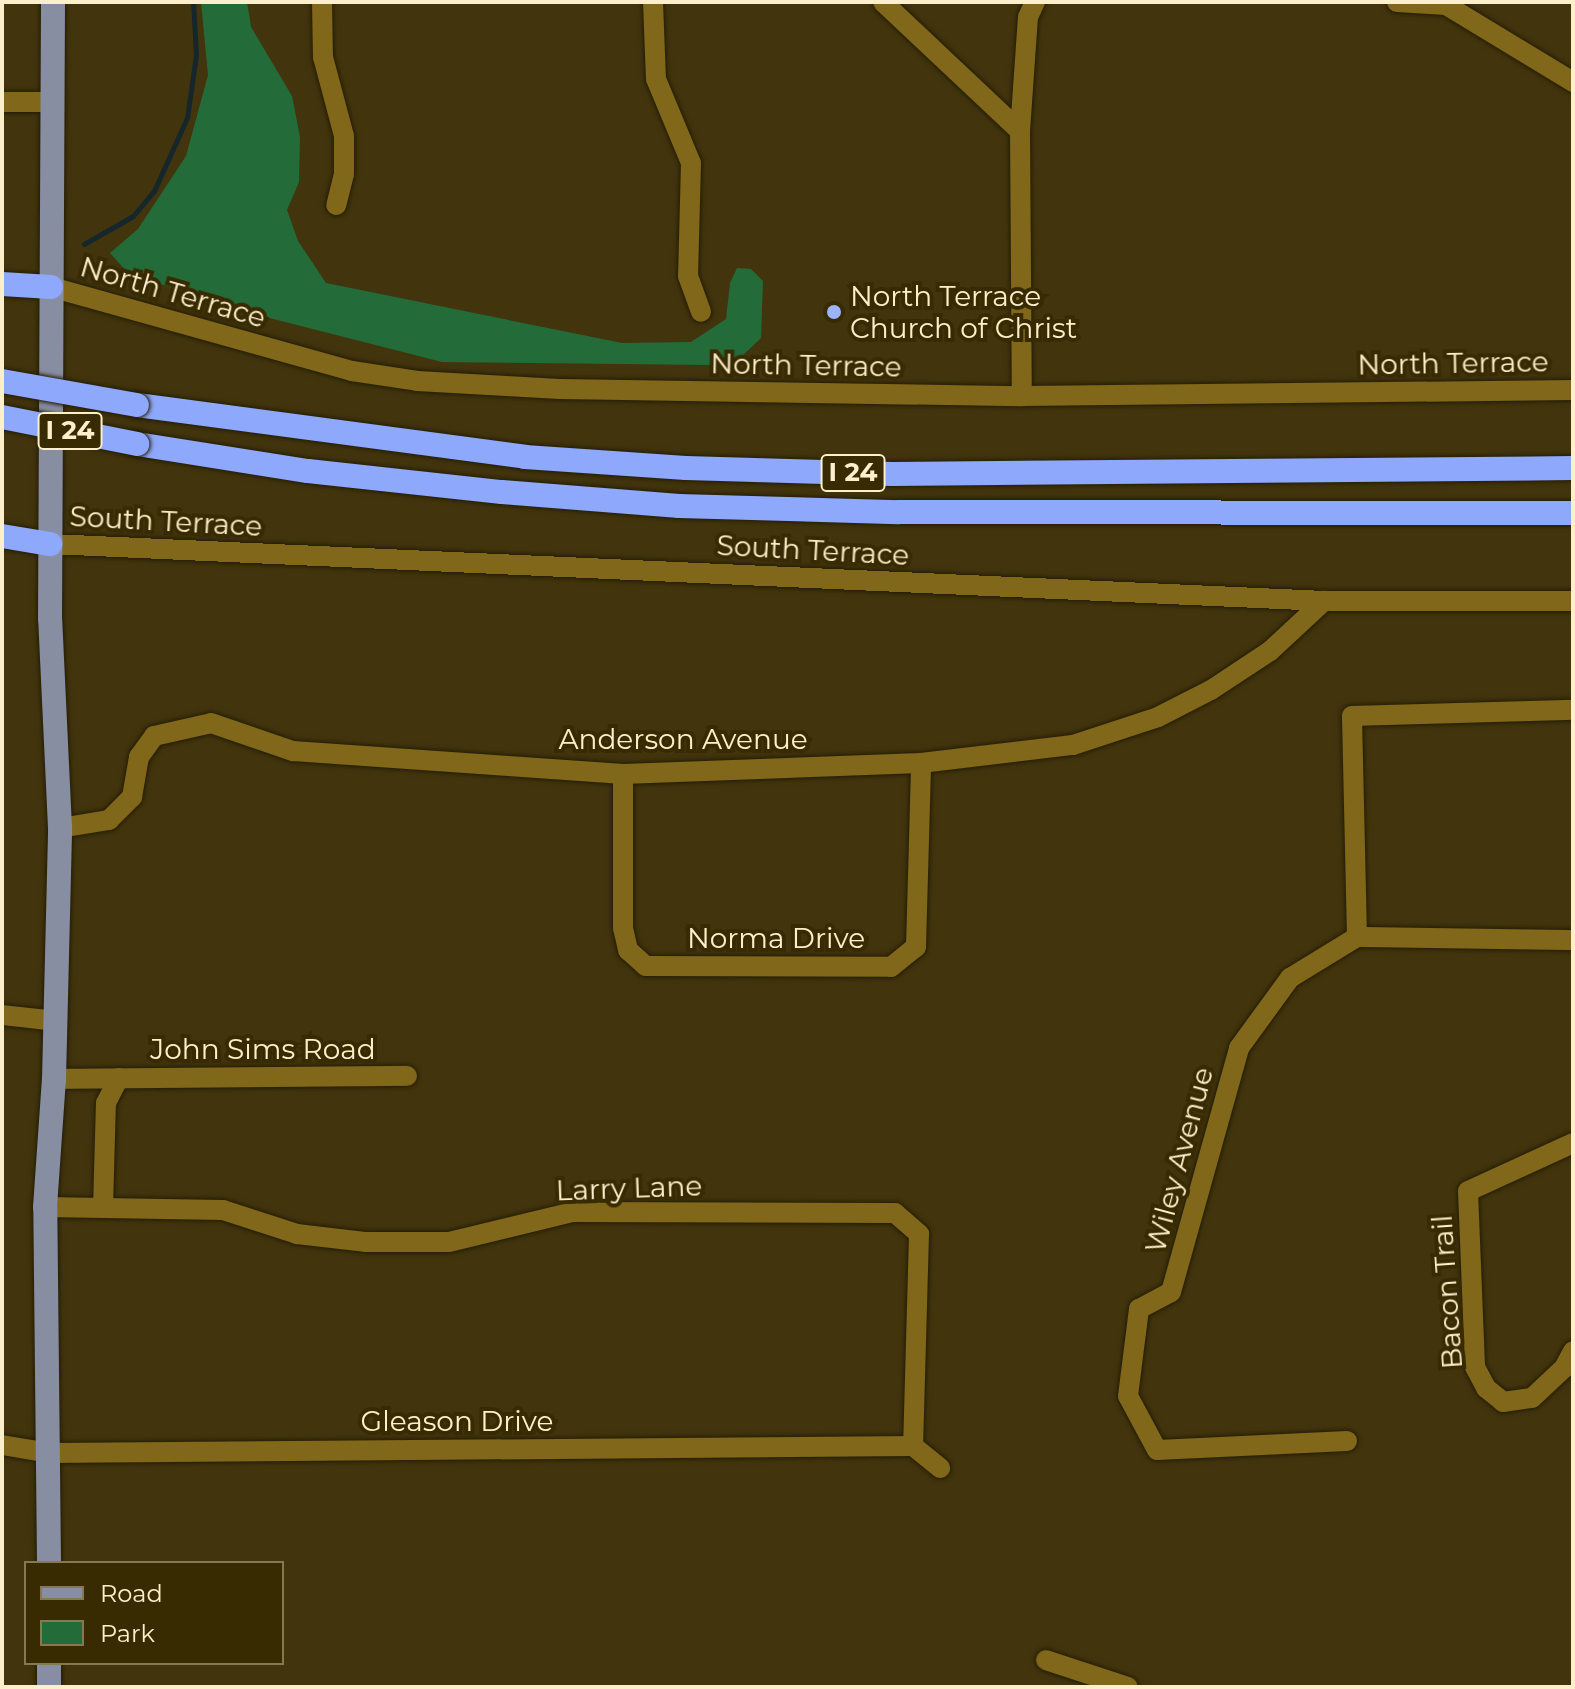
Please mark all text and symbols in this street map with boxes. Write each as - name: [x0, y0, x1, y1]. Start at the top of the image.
- street label: North Terrace: [77, 250, 269, 334]
- place label: North Terrace Church of Christ: [850, 279, 1077, 345]
- marker: North Terrace Church of Christ: [825, 303, 843, 321]
- street label: North Terrace: [1357, 345, 1549, 381]
- street label: North Terrace: [710, 347, 902, 383]
- road number: I 24: [36, 409, 104, 453]
- road number: I 24: [819, 451, 887, 495]
- street label: South Terrace: [69, 499, 263, 543]
- street label: South Terrace: [716, 528, 910, 572]
- street label: Anderson Avenue: [558, 722, 808, 756]
- street label: Norma Drive: [687, 921, 865, 955]
- street label: John Sims Road: [150, 1032, 376, 1066]
- street label: Wiley Avenue: [1138, 1064, 1220, 1256]
- street label: Larry Lane: [555, 1169, 703, 1207]
- street label: Bacon Trail: [1425, 1214, 1469, 1370]
- street label: Gleason Drive: [360, 1404, 554, 1438]
- legend: [24, 1561, 284, 1665]
- text: Road: [100, 1579, 163, 1608]
- text: Park: [100, 1619, 155, 1648]

